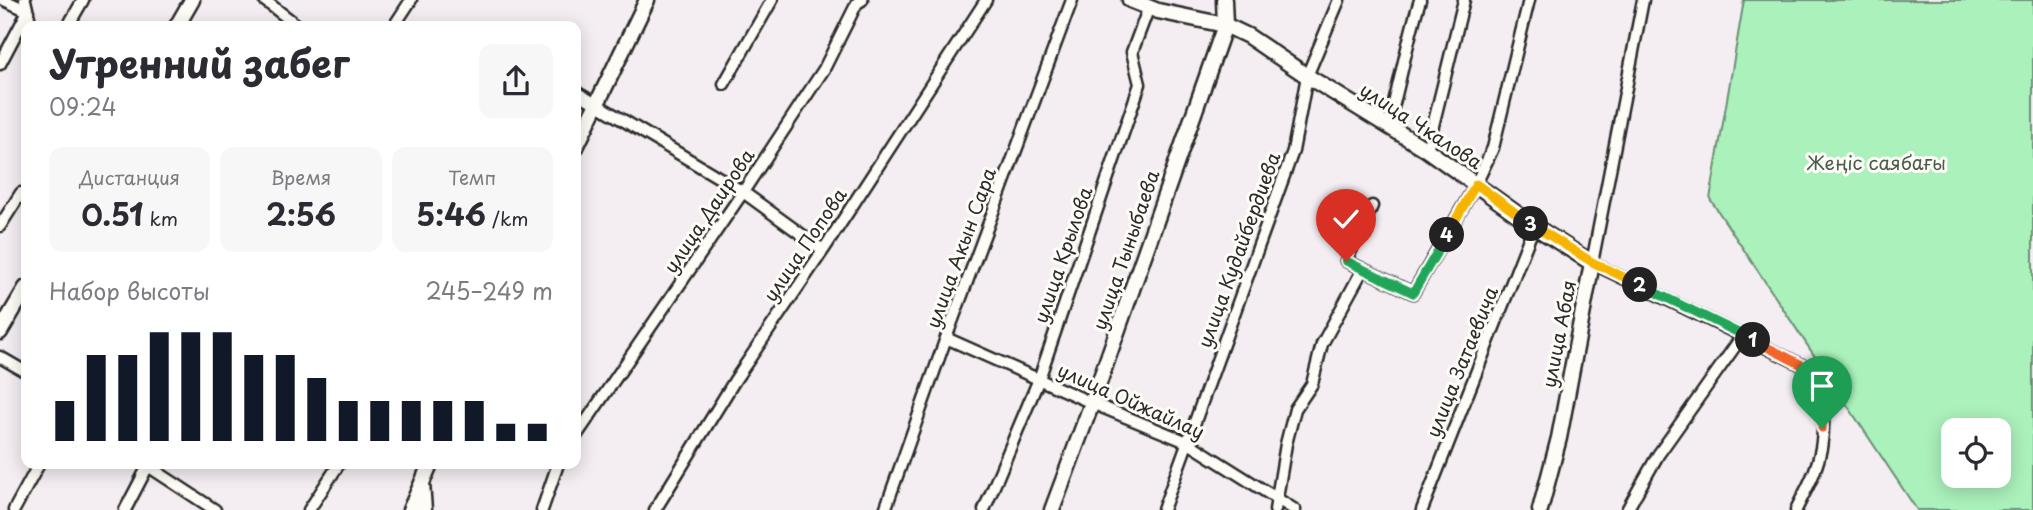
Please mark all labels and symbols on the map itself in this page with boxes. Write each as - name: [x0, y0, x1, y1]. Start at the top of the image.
- street label: улица Чкалова: [1355, 75, 1488, 175]
- street label: улица Даирова: [656, 142, 760, 278]
- street label: улица Кудайбердиева: [1190, 148, 1287, 351]
- park label: Жеңіс саябағы: [1806, 148, 1946, 176]
- street label: улица Акын Сара: [918, 164, 1002, 332]
- street label: улица Тыныбаева: [1085, 166, 1166, 333]
- street label: улица Попова: [756, 182, 853, 307]
- street label: улица Крылова: [1026, 182, 1099, 327]
- pin: [1316, 189, 1376, 261]
- pin: 3: [1514, 206, 1548, 242]
- pin: 4: [1430, 218, 1464, 252]
- pin: 2: [1622, 268, 1658, 302]
- street label: улица Абая: [1534, 278, 1582, 390]
- street label: улица Затаевича: [1418, 282, 1504, 441]
- pin: 1: [1736, 322, 1770, 358]
- street label: улица Ойжайлау: [1053, 355, 1209, 445]
- pin: [1792, 356, 1852, 428]

